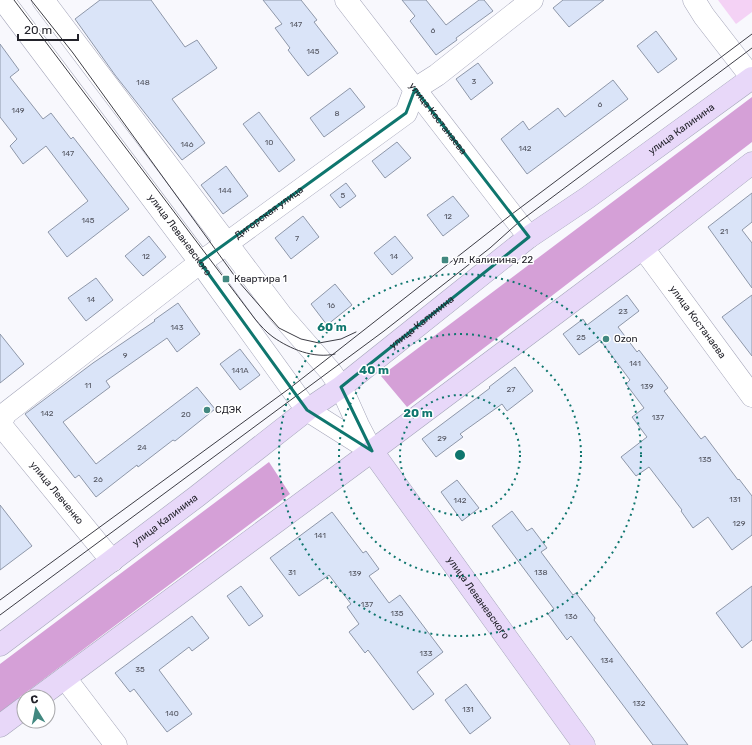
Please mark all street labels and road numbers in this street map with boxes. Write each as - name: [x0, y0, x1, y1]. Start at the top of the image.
- street label: улица Костанаева: [406, 80, 469, 157]
- street label: улица Калинина: [646, 101, 717, 157]
- street label: Дигорская улица: [232, 184, 306, 242]
- street label: улица Леваневского: [145, 192, 214, 278]
- street label: улица Костанаева: [667, 283, 728, 361]
- street label: улица Калинина: [387, 293, 456, 352]
- street label: улица Левченко: [27, 459, 86, 527]
- street label: улица Калинина: [130, 492, 200, 549]
- street label: улица Леваневского: [444, 554, 512, 642]

